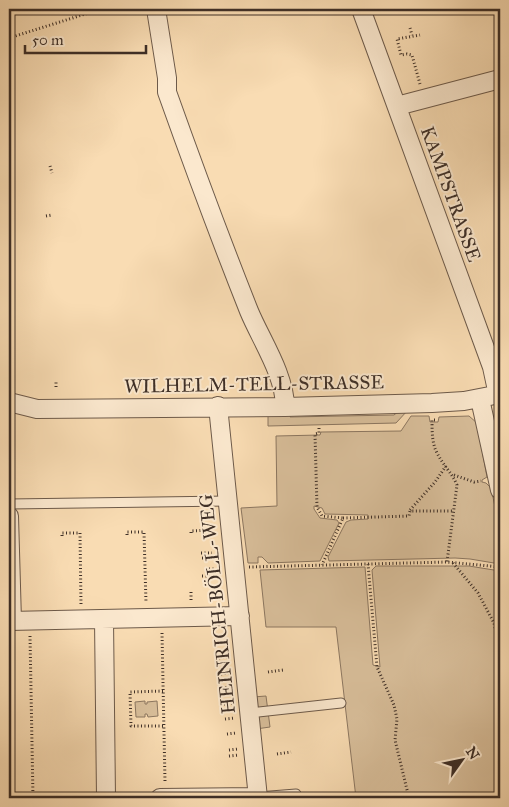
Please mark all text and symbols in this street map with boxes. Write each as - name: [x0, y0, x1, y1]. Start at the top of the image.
- scale bar: [25, 22, 146, 54]
- text: 50 m: [32, 31, 64, 49]
- street label: KAMPSTRASSE: [416, 123, 486, 265]
- street label: WILHELM-TELL-STRASSE: [124, 370, 384, 398]
- street label: HEINRICH-BÖLL-WEG: [194, 493, 240, 715]
- north arrow: [436, 734, 486, 784]
- text: N: [462, 744, 483, 763]

